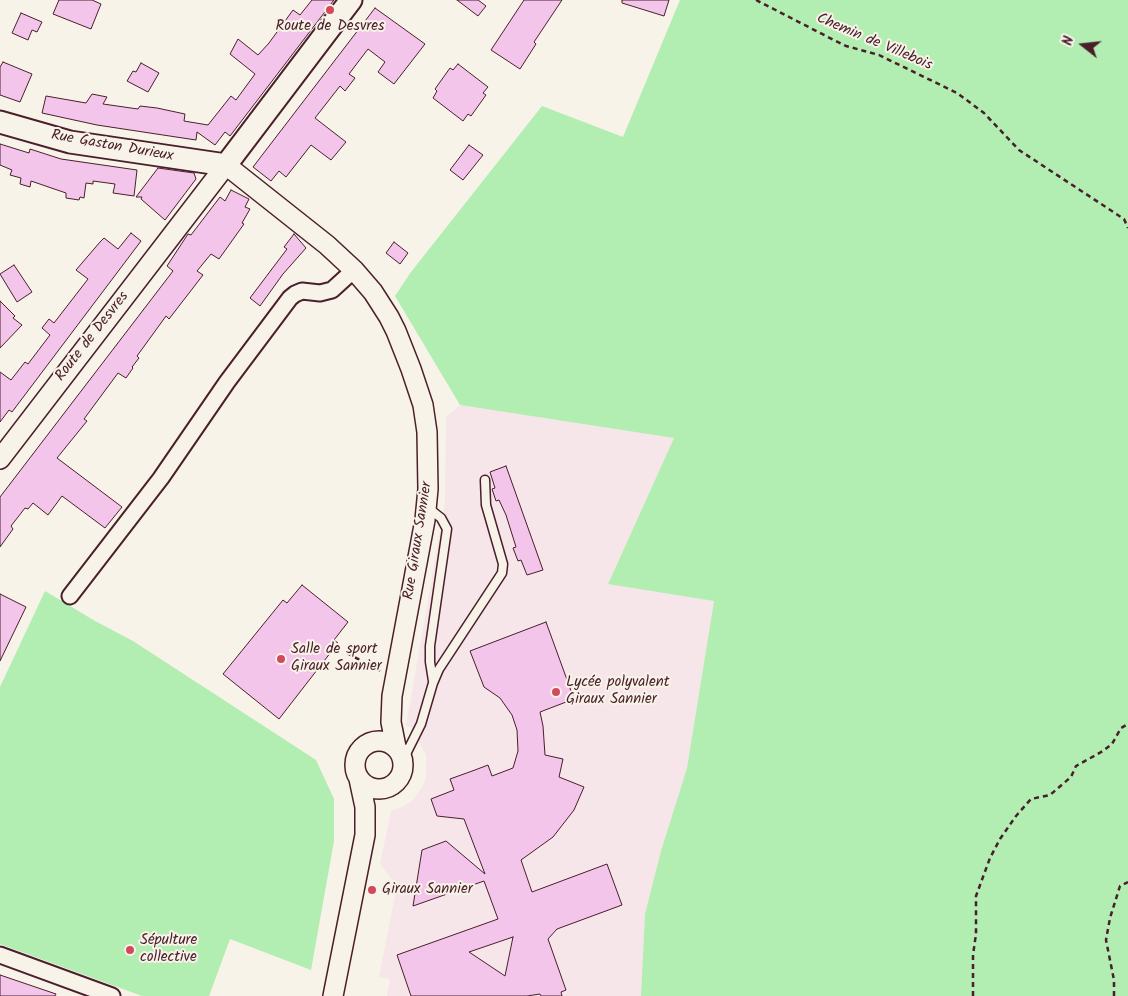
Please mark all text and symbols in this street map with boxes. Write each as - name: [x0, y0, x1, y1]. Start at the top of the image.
- marker: Route de Desvres: [324, 4, 336, 16]
- street label: Chemin de Villebois: [813, 11, 935, 75]
- place label: Route de Desvres: [276, 18, 384, 36]
- north arrow: [1058, 20, 1108, 70]
- text: N: [1057, 34, 1080, 48]
- street label: Rue Gaston Durieux: [50, 127, 174, 167]
- street label: Route de Desvres: [52, 289, 134, 385]
- street label: Rue Giraux Sannier: [401, 481, 437, 601]
- place label: Salle de sport Giraux Sannier: [291, 641, 382, 676]
- marker: Salle de sport Giraux Sannier: [275, 653, 287, 665]
- place label: Lycée polyvalent Giraux Sannier: [566, 674, 669, 709]
- marker: Lycée polyvalent Giraux Sannier: [550, 686, 562, 698]
- place label: Giraux Sannier: [382, 881, 473, 899]
- marker: Giraux Sannier: [366, 884, 378, 896]
- place label: Sépulture collective: [140, 932, 197, 967]
- marker: Sépulture collective: [124, 944, 136, 956]

